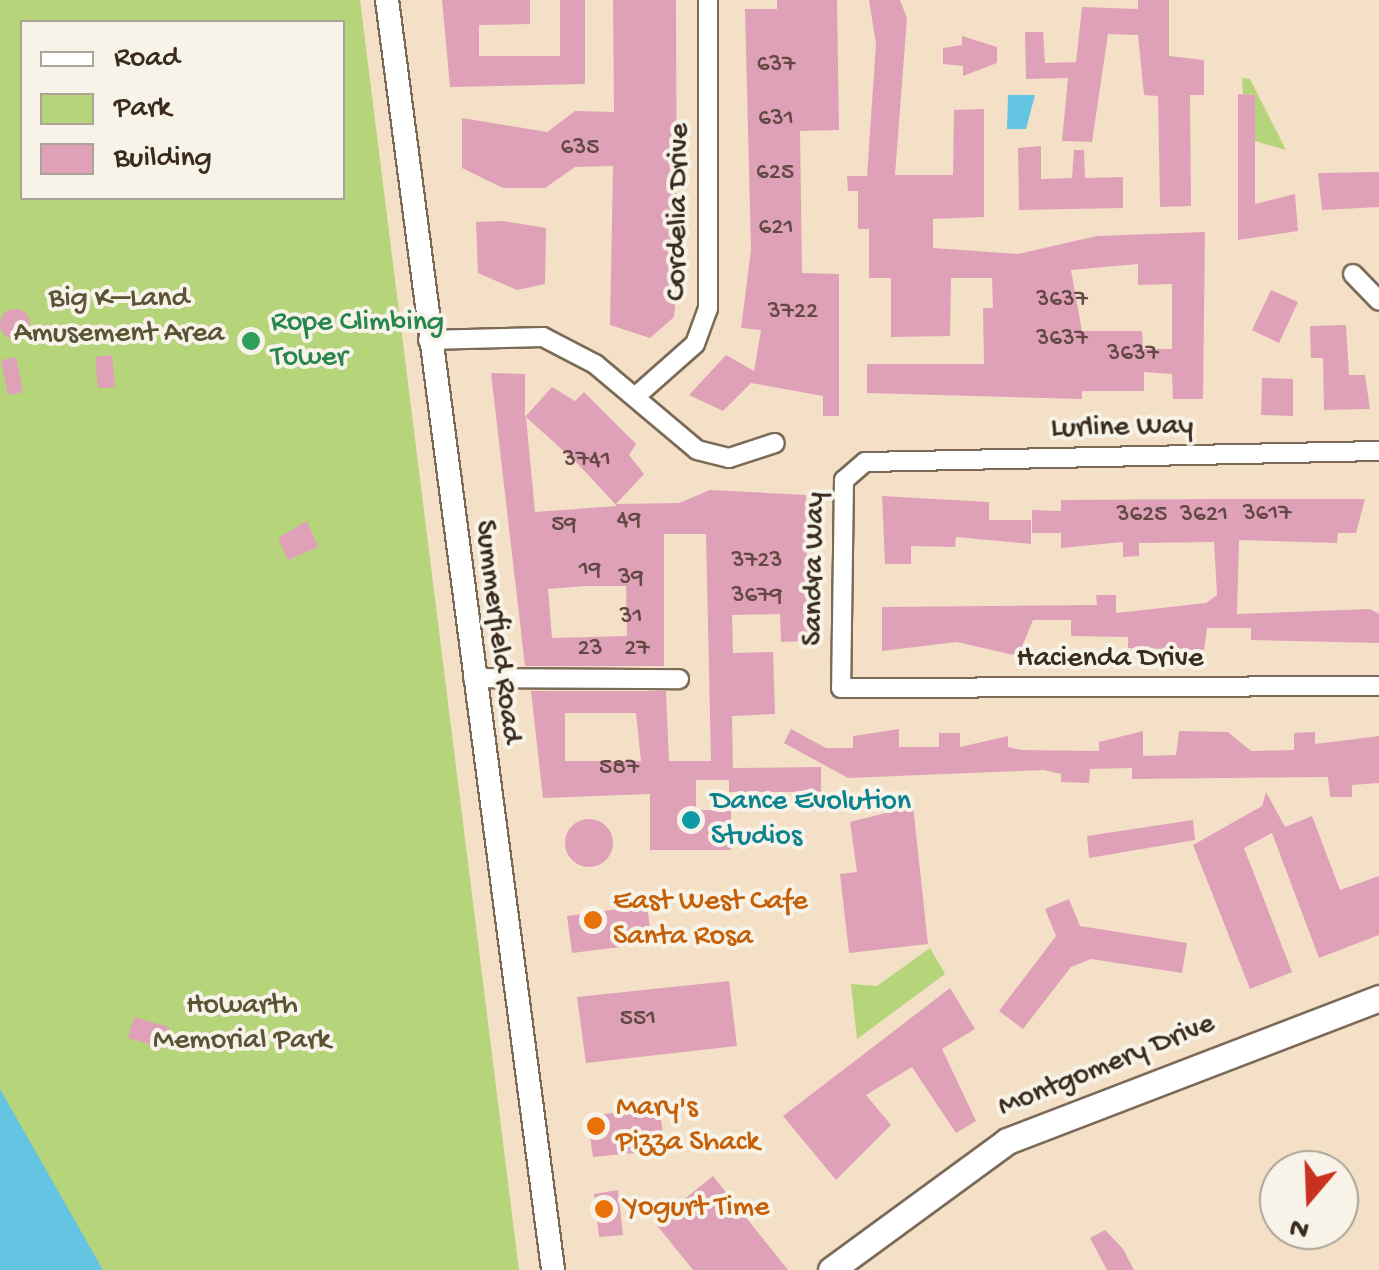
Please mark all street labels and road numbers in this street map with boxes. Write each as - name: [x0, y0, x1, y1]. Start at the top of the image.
- street label: Cordelia Drive: [660, 123, 700, 301]
- street label: Lurline Way: [1050, 410, 1194, 448]
- street label: Sandra Way: [797, 492, 835, 646]
- street label: Summerfield Road: [464, 518, 528, 746]
- street label: Hacienda Drive: [1017, 642, 1203, 678]
- street label: Montgomery Drive: [994, 1007, 1220, 1127]

